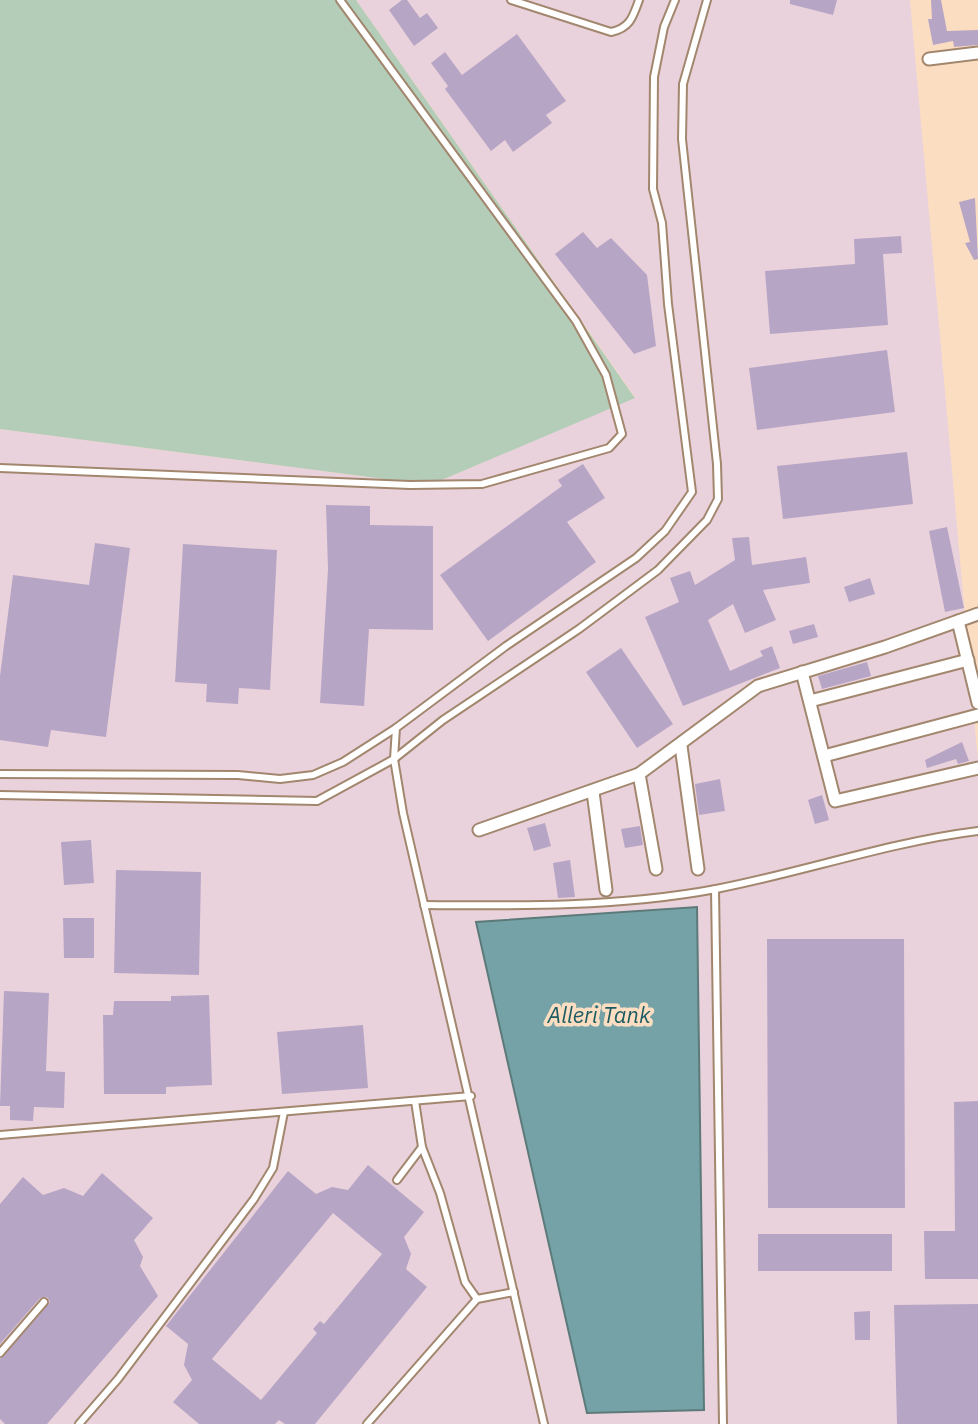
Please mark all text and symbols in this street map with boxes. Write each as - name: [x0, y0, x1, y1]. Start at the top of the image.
- water label: Alleri Tank: [547, 1000, 651, 1029]

